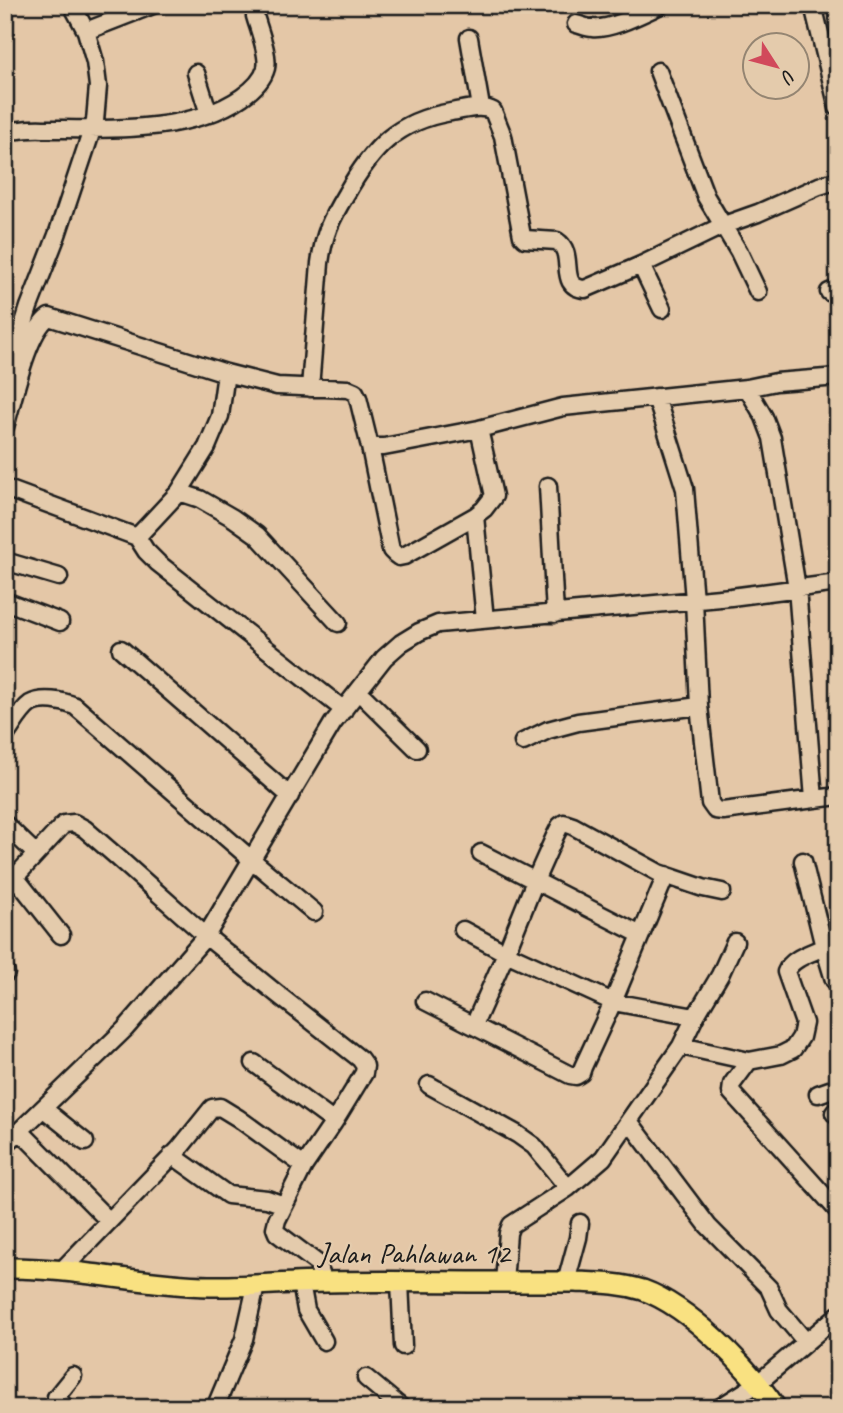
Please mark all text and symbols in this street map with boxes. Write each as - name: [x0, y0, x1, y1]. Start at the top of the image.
- north arrow: [742, 32, 812, 102]
- text: U: [774, 65, 801, 89]
- street label: Jalan Pahlawan 12: [316, 1234, 512, 1272]

